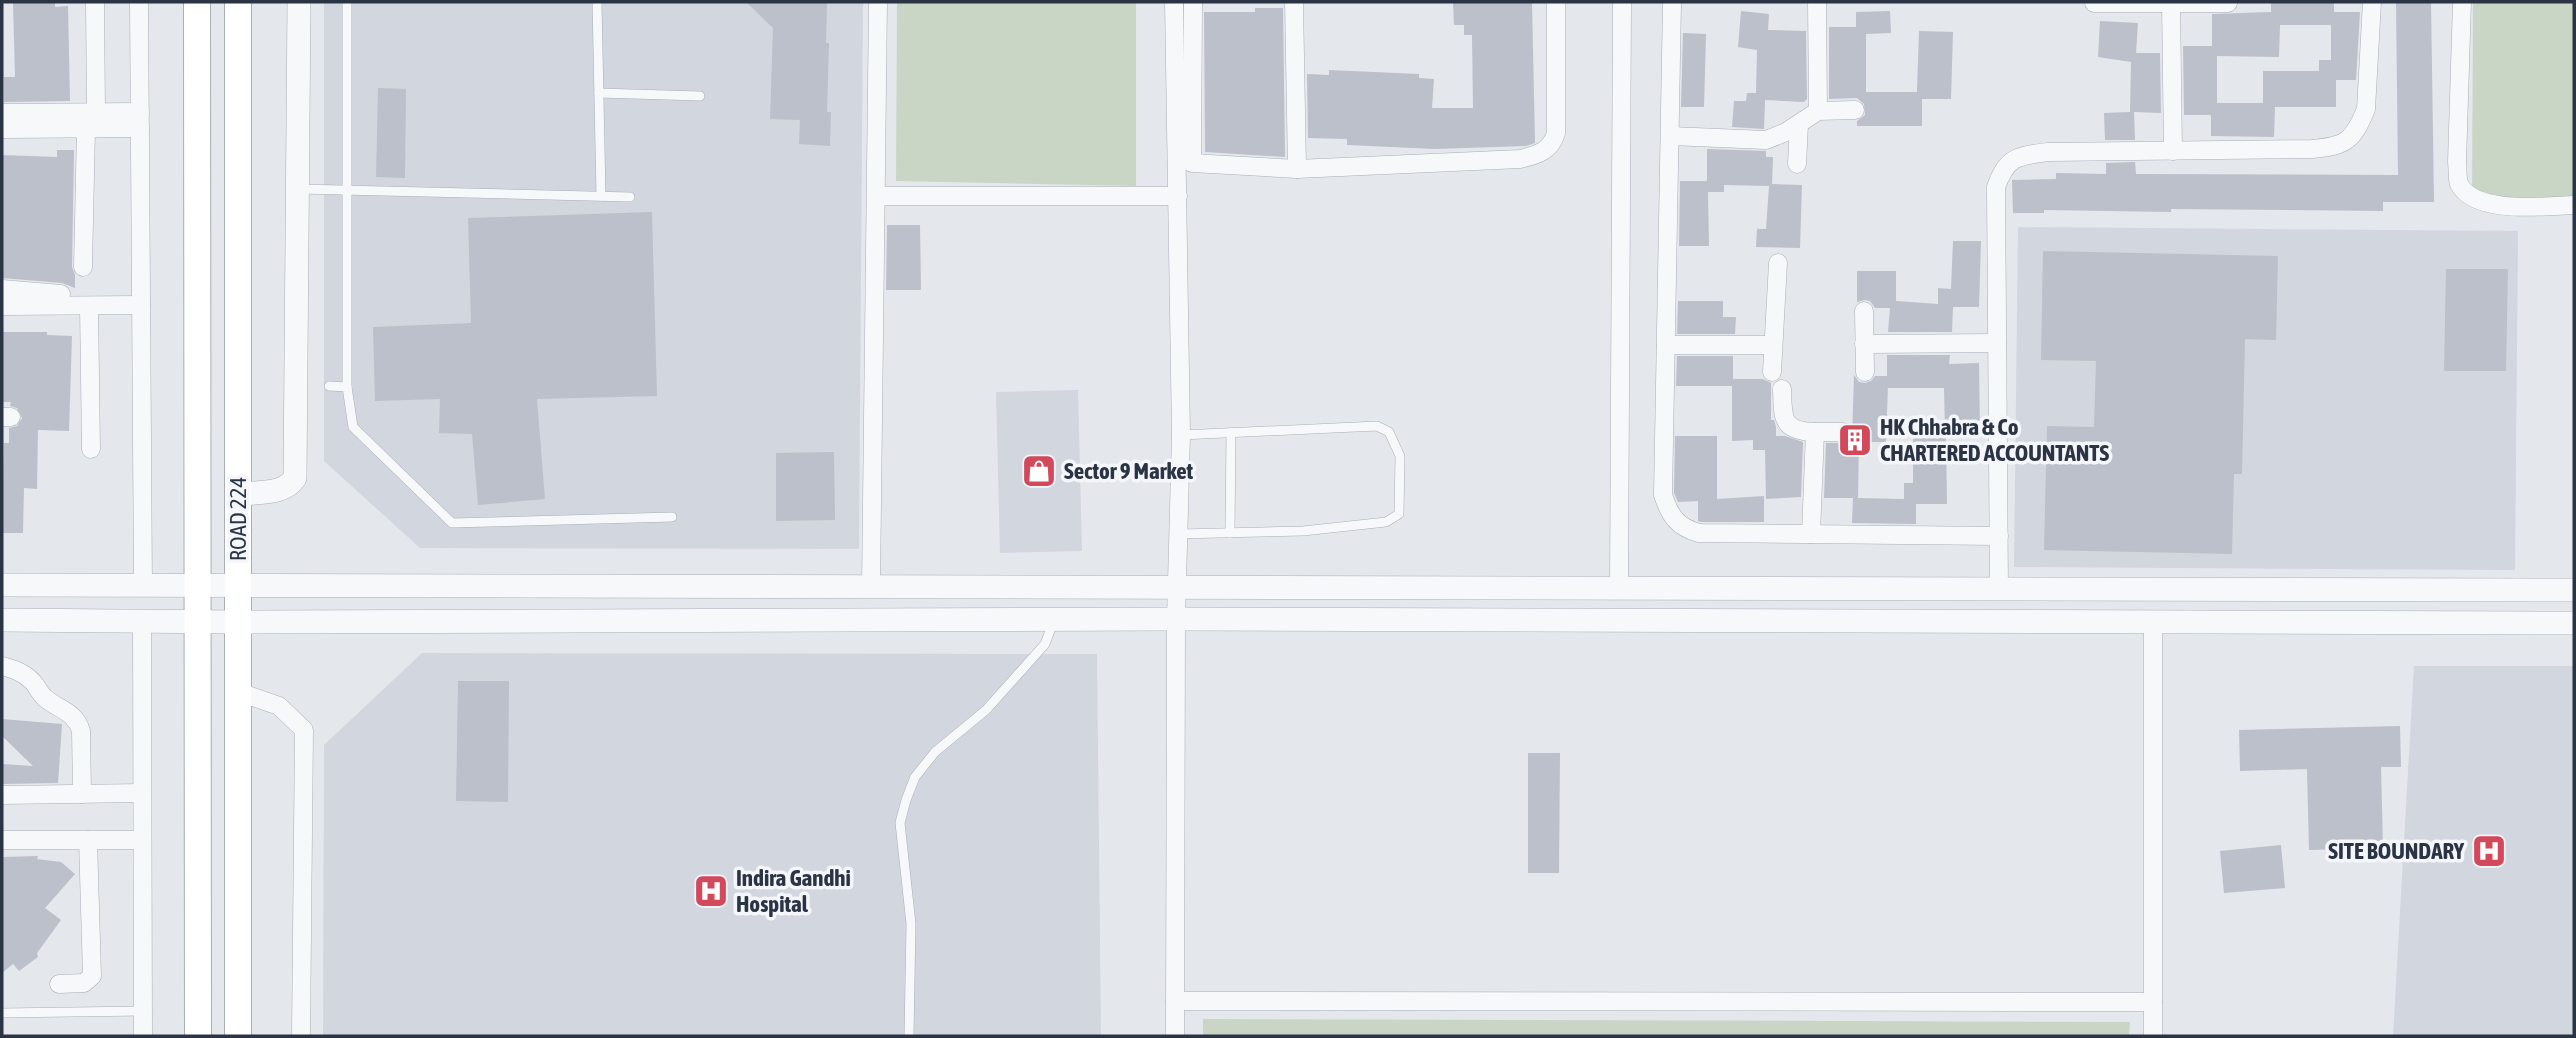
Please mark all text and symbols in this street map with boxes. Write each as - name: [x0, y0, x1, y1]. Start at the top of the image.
- place label: HK Chhabra & Co CHARTERED ACCOUNTANTS: [1880, 414, 2109, 466]
- building icon: HK Chhabra & Co CHARTERED ACCOUNTANTS: [1836, 421, 1874, 459]
- shop icon: Sector 9 Market: [1020, 452, 1058, 490]
- place label: Sector 9 Market: [1064, 458, 1194, 484]
- street label: ROAD 224: [225, 477, 251, 561]
- hospital icon: SITE BOUNDARY: [2470, 832, 2508, 870]
- place label: SITE BOUNDARY: [2328, 838, 2465, 864]
- place label: Indira Gandhi Hospital: [736, 865, 851, 917]
- hospital icon: Indira Gandhi Hospital: [692, 872, 730, 910]

